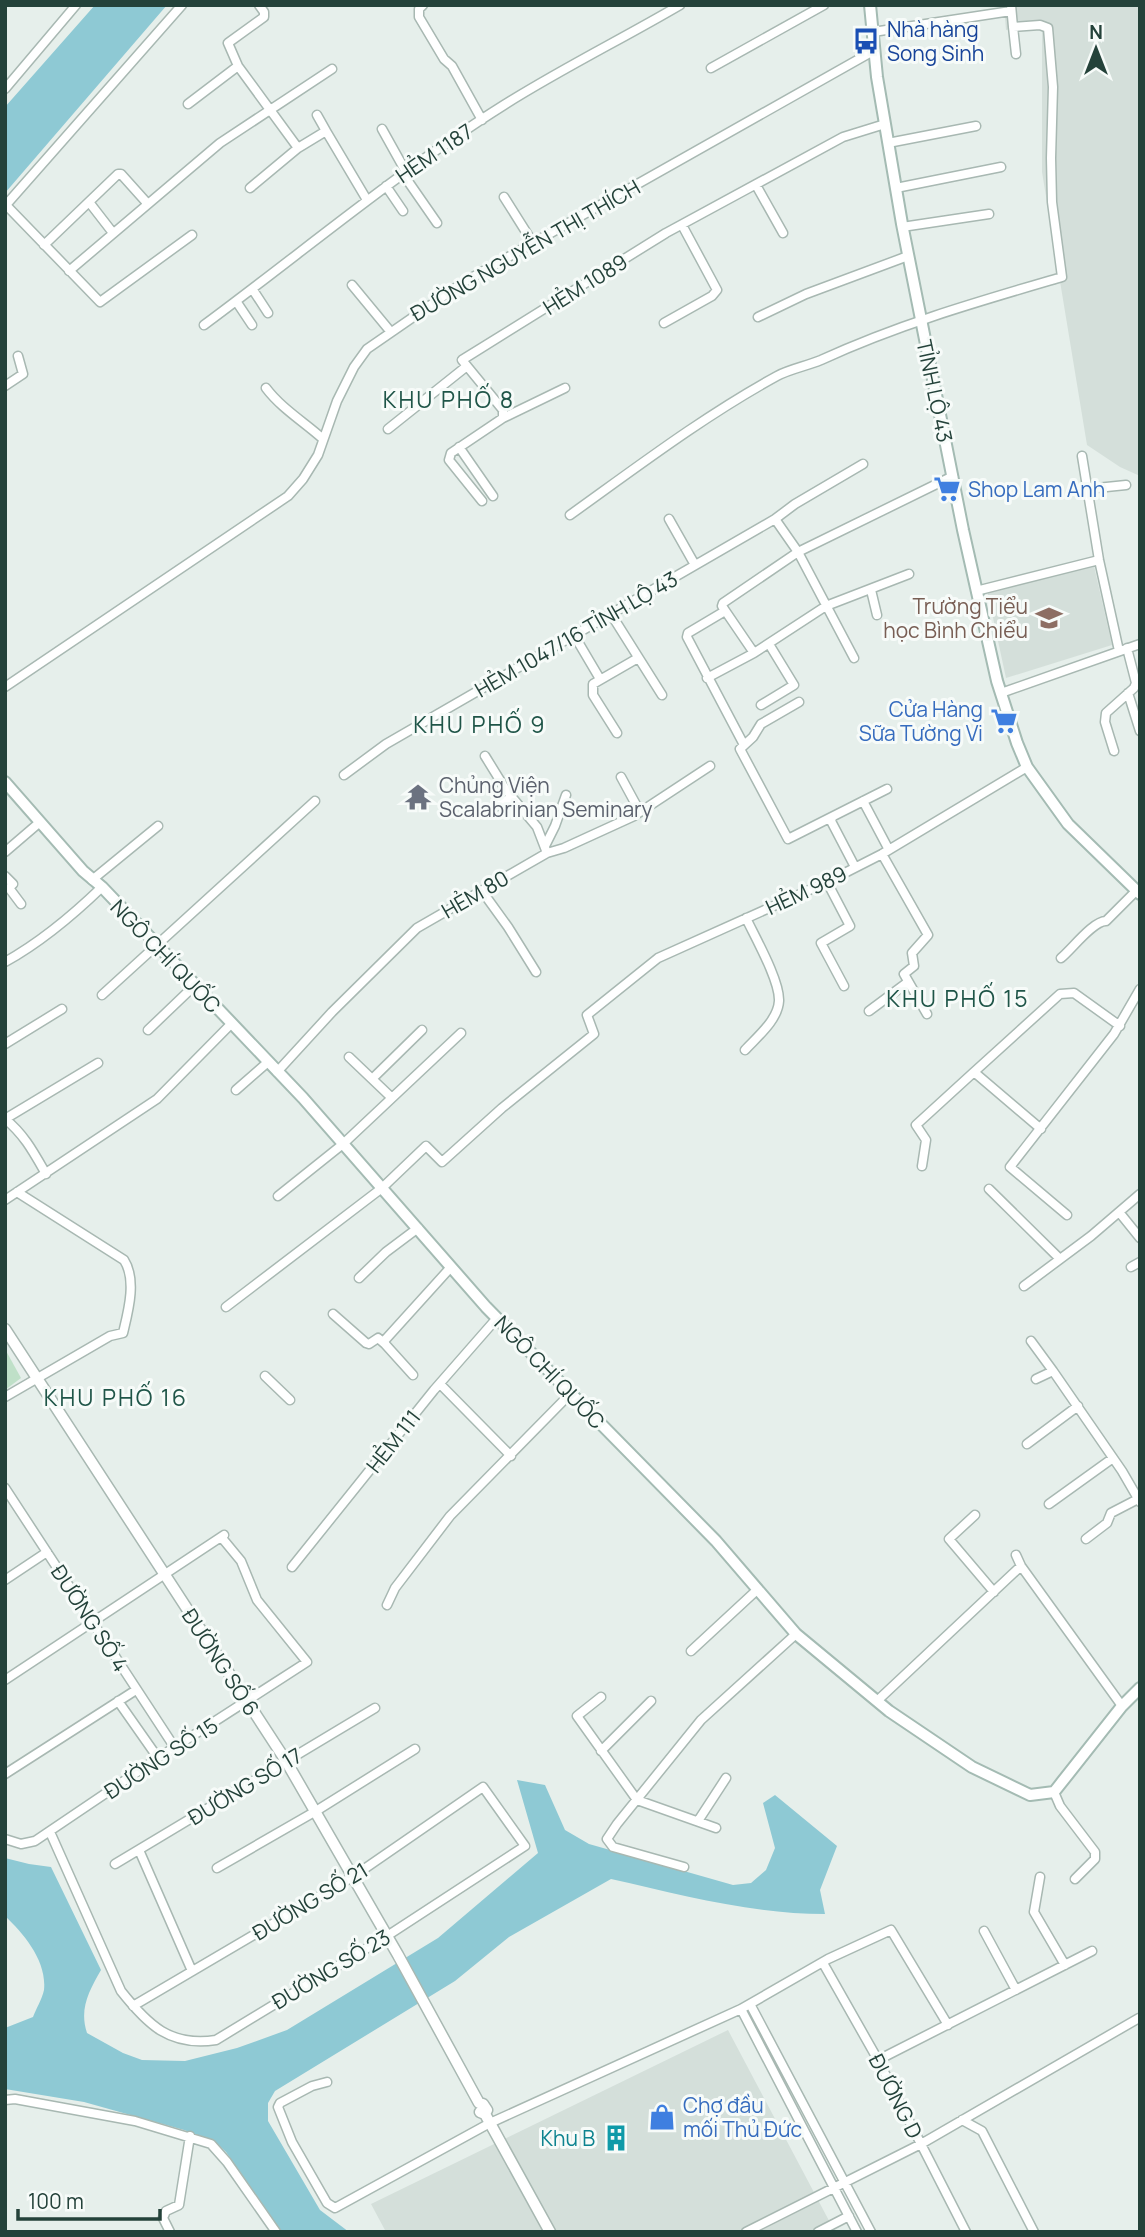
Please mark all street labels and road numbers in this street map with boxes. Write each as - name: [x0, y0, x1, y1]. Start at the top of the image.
- street label: HẺM 1187: [390, 117, 478, 189]
- street label: ĐƯỜNG NGUYỄN THỊ THÍCH: [404, 171, 645, 327]
- street label: HẺM 1089: [538, 247, 632, 321]
- street label: TỈNH LỘ 43: [910, 337, 960, 445]
- street label: HẺM 1047/16 TỈNH LỘ 43: [470, 564, 682, 704]
- street label: HẺM 989: [761, 859, 851, 921]
- street label: HẺM 80: [436, 864, 514, 924]
- street label: NGÔ CHÍ QUỐC: [105, 892, 229, 1019]
- street label: NGÔ CHÍ QUỐC: [489, 1308, 613, 1435]
- street label: HẺM 111: [360, 1404, 426, 1478]
- street label: ĐƯỜNG SỐ 4: [45, 1558, 137, 1677]
- street label: ĐƯỜNG SỐ 6: [176, 1602, 268, 1721]
- street label: ĐƯỜNG SỐ 15: [98, 1709, 223, 1805]
- street label: ĐƯỜNG SỐ 17: [182, 1739, 307, 1831]
- street label: ĐƯỜNG SỐ 21: [246, 1854, 373, 1946]
- street label: ĐƯỜNG SỐ 23: [266, 1921, 395, 2015]
- street label: ĐƯỜNG D: [863, 2049, 929, 2143]

